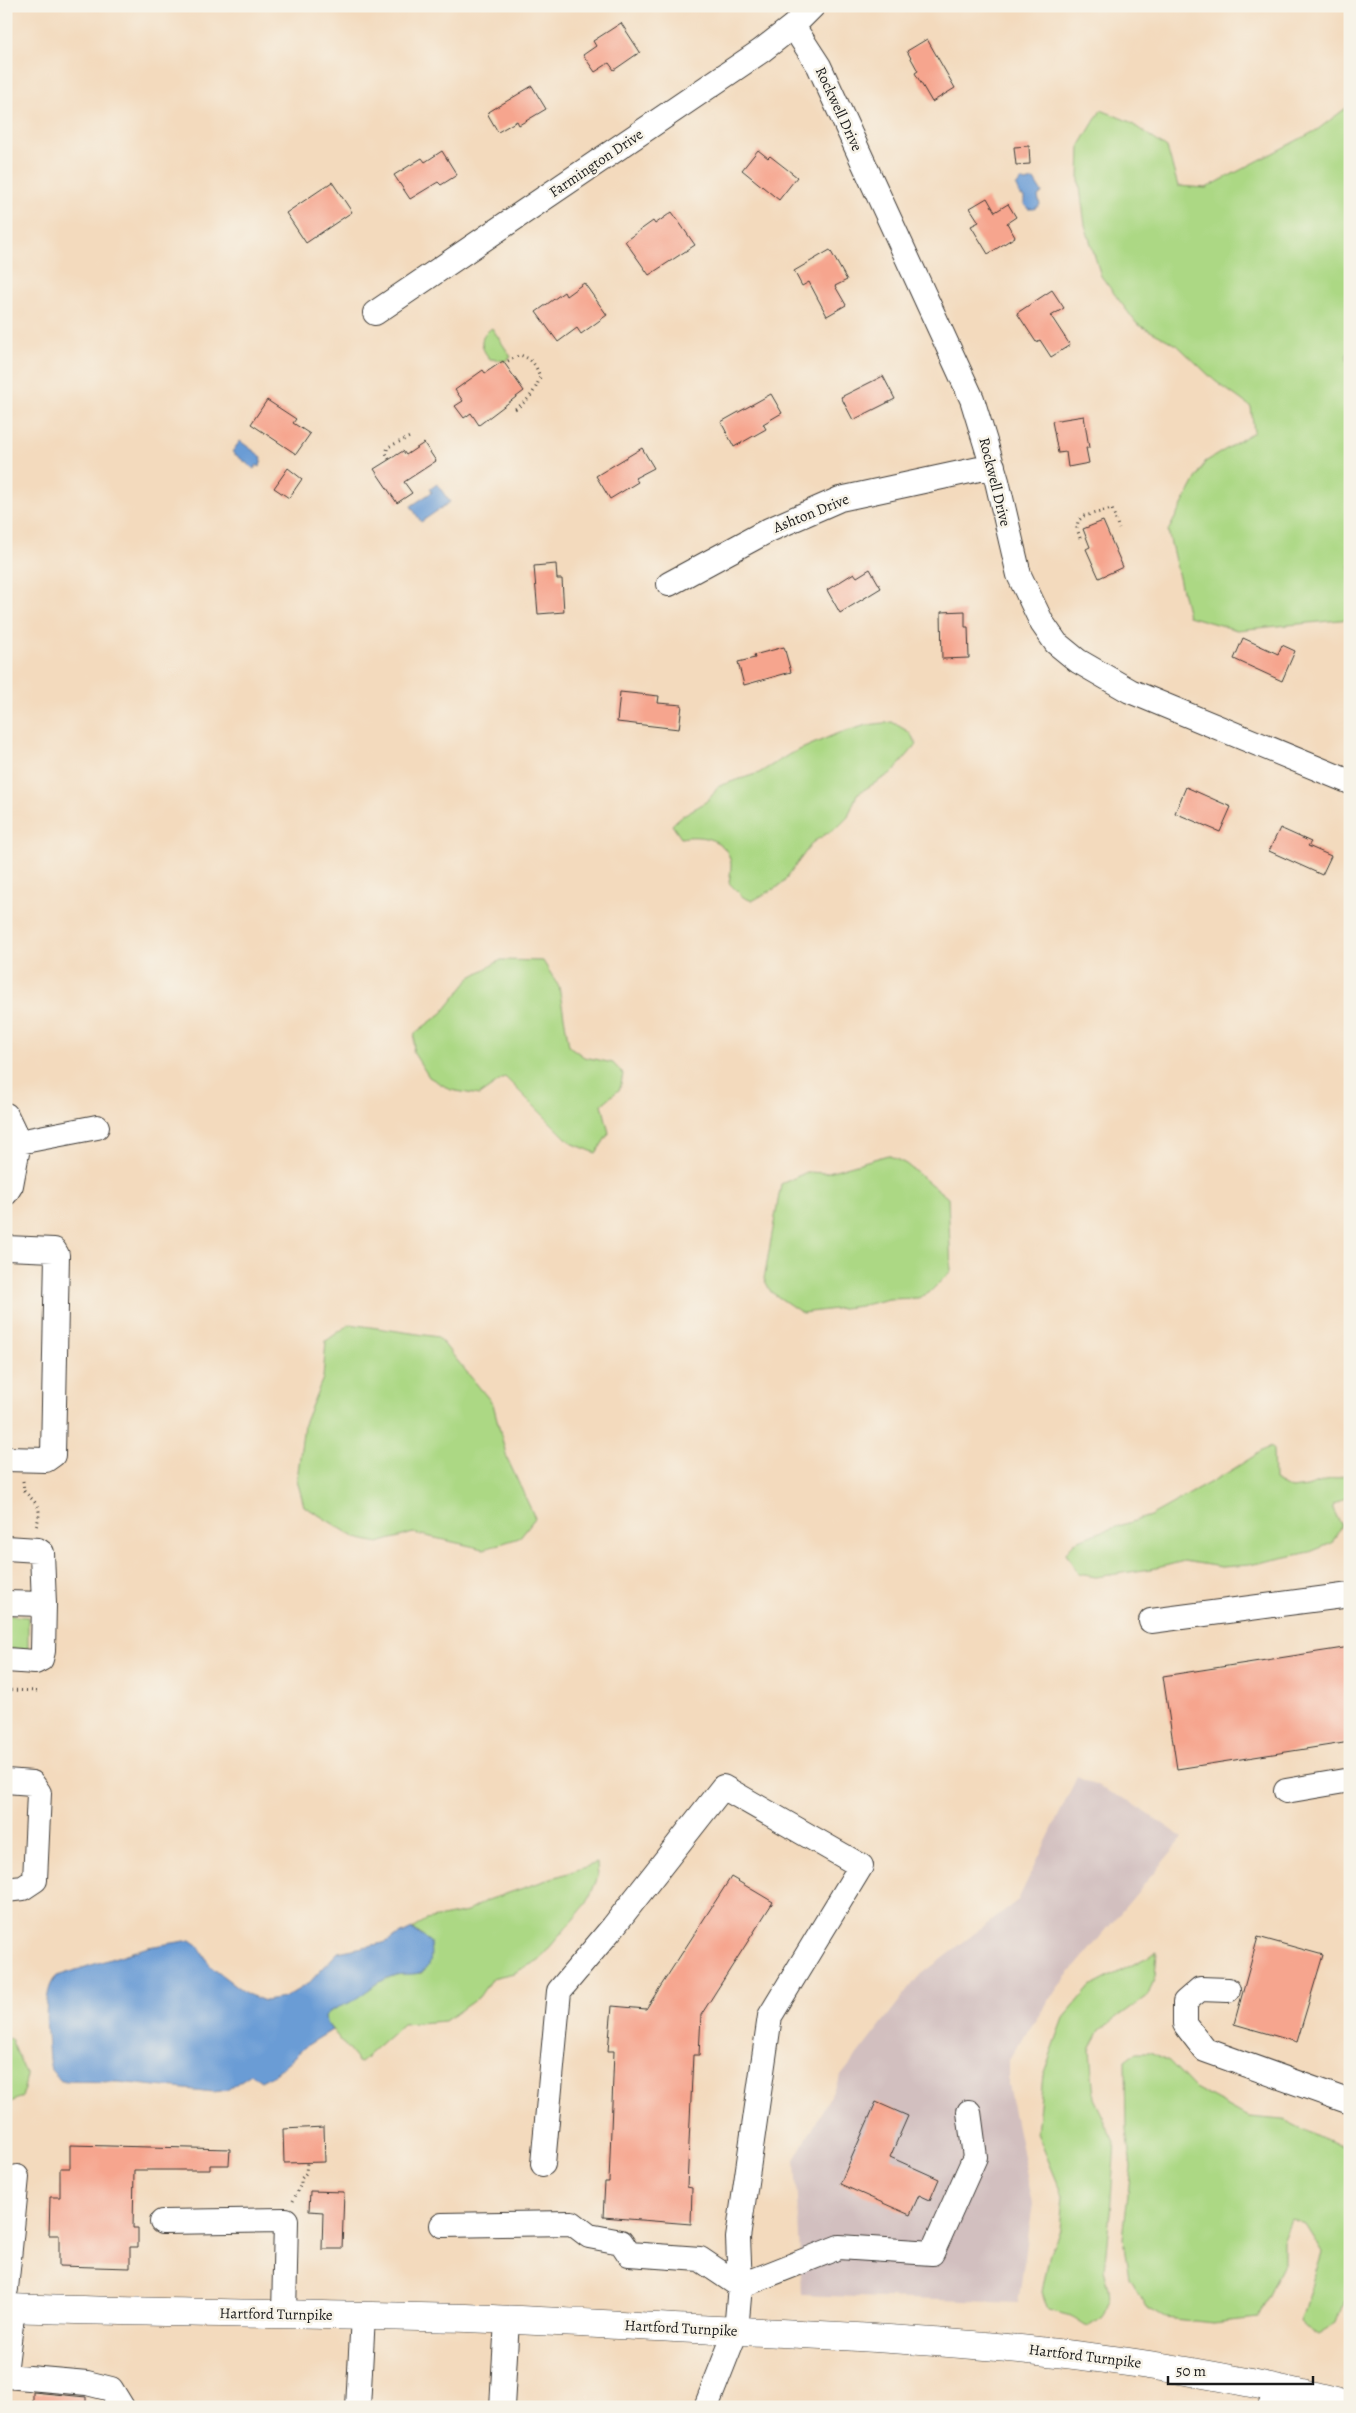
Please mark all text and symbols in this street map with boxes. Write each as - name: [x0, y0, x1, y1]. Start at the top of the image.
- street label: Rockwell Drive: [811, 64, 867, 155]
- street label: Farmington Drive: [545, 124, 647, 202]
- street label: Rockwell Drive: [974, 435, 1016, 529]
- street label: Ashton Drive: [769, 489, 852, 538]
- street label: Hartford Turnpike: [219, 2303, 333, 2325]
- street label: Hartford Turnpike: [624, 2315, 738, 2341]
- street label: Hartford Turnpike: [1028, 2339, 1143, 2373]
- scale bar: [1168, 2353, 1314, 2385]
- text: 50 m: [1176, 2361, 1206, 2381]

